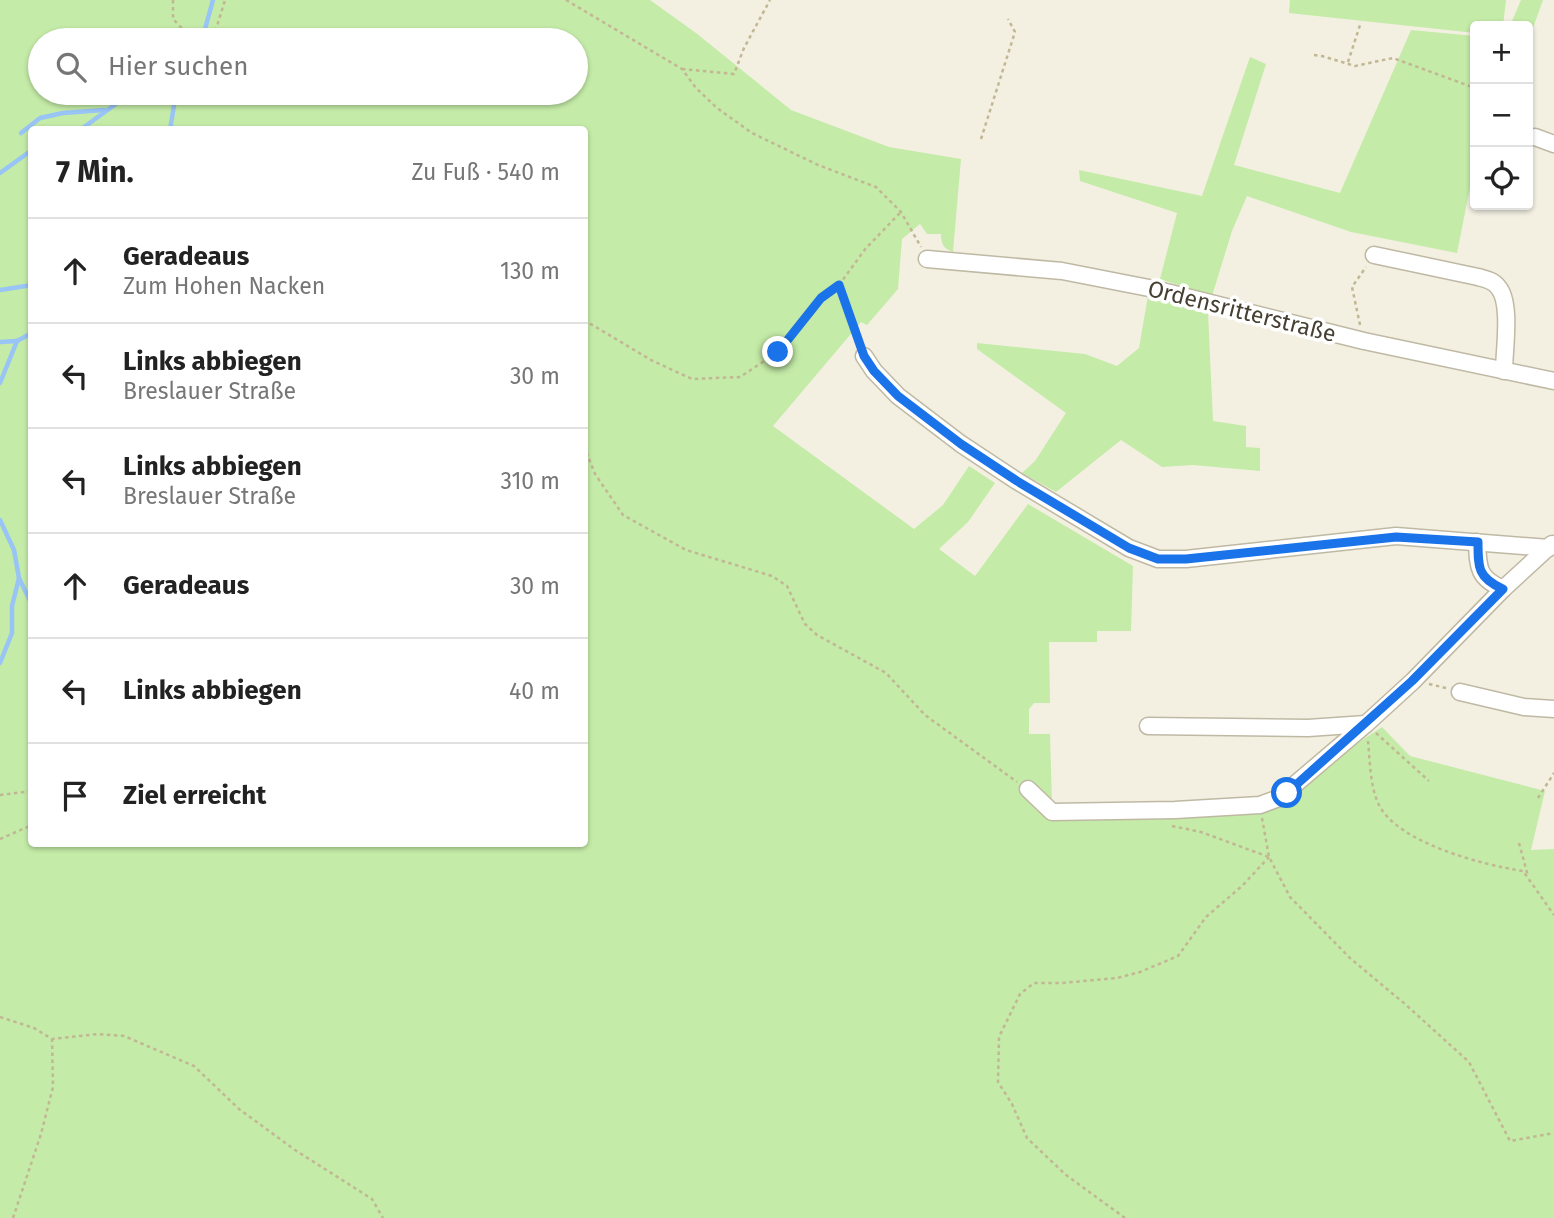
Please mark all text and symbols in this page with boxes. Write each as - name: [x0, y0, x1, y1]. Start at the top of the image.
- map controls: [1470, 21, 1533, 210]
- button: +: [1470, 21, 1533, 84]
- search box: [28, 28, 588, 105]
- icon: search: [52, 48, 90, 86]
- text: Hier suchen: [108, 51, 248, 82]
- button: −: [1470, 84, 1533, 147]
- button: locate: [1470, 147, 1533, 210]
- text: 7 Min.: [56, 154, 134, 190]
- text: Zu Fuß · 540 m: [411, 158, 560, 186]
- text: Geradeaus: [123, 241, 249, 272]
- icon: ahead: [56, 252, 94, 290]
- text: 130 m: [500, 257, 560, 285]
- text: Zum Hohen Nacken: [123, 272, 325, 300]
- street label: Ordensritterstraße: [1145, 274, 1339, 348]
- route end: [762, 336, 793, 367]
- text: Links abbiegen: [123, 346, 302, 377]
- icon: left: [56, 357, 94, 395]
- text: 30 m: [510, 362, 560, 390]
- text: Breslauer Straße: [123, 377, 296, 405]
- text: Links abbiegen: [123, 451, 302, 482]
- icon: left: [56, 462, 94, 500]
- text: 310 m: [500, 467, 560, 495]
- text: Breslauer Straße: [123, 482, 296, 510]
- icon: ahead: [56, 567, 94, 605]
- text: Geradeaus: [123, 570, 249, 601]
- text: 30 m: [510, 572, 560, 600]
- icon: left: [56, 672, 94, 710]
- text: Links abbiegen: [123, 675, 302, 706]
- text: 40 m: [509, 677, 560, 705]
- icon: arrive: [56, 777, 94, 815]
- route start: [1271, 777, 1302, 808]
- text: Ziel erreicht: [123, 780, 266, 811]

